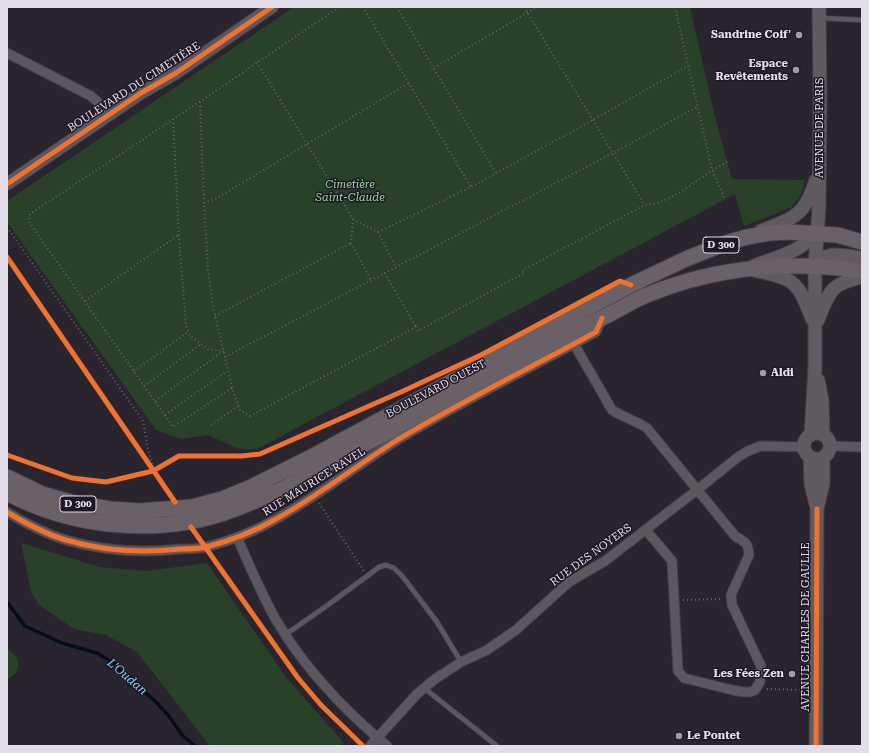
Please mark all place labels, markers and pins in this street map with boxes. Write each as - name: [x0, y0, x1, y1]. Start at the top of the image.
- place label: Sandrine Coif': [711, 28, 791, 42]
- marker: Sandrine Coif': [794, 30, 804, 40]
- place label: Espace Revêtements: [716, 57, 788, 83]
- marker: Espace Revêtements: [791, 65, 801, 75]
- place label: Aldi: [771, 366, 794, 380]
- marker: Aldi: [758, 368, 768, 378]
- place label: Les Fées Zen: [713, 667, 784, 681]
- marker: Les Fées Zen: [787, 669, 797, 679]
- place label: Le Pontet: [687, 729, 740, 743]
- marker: Le Pontet: [674, 731, 684, 741]

